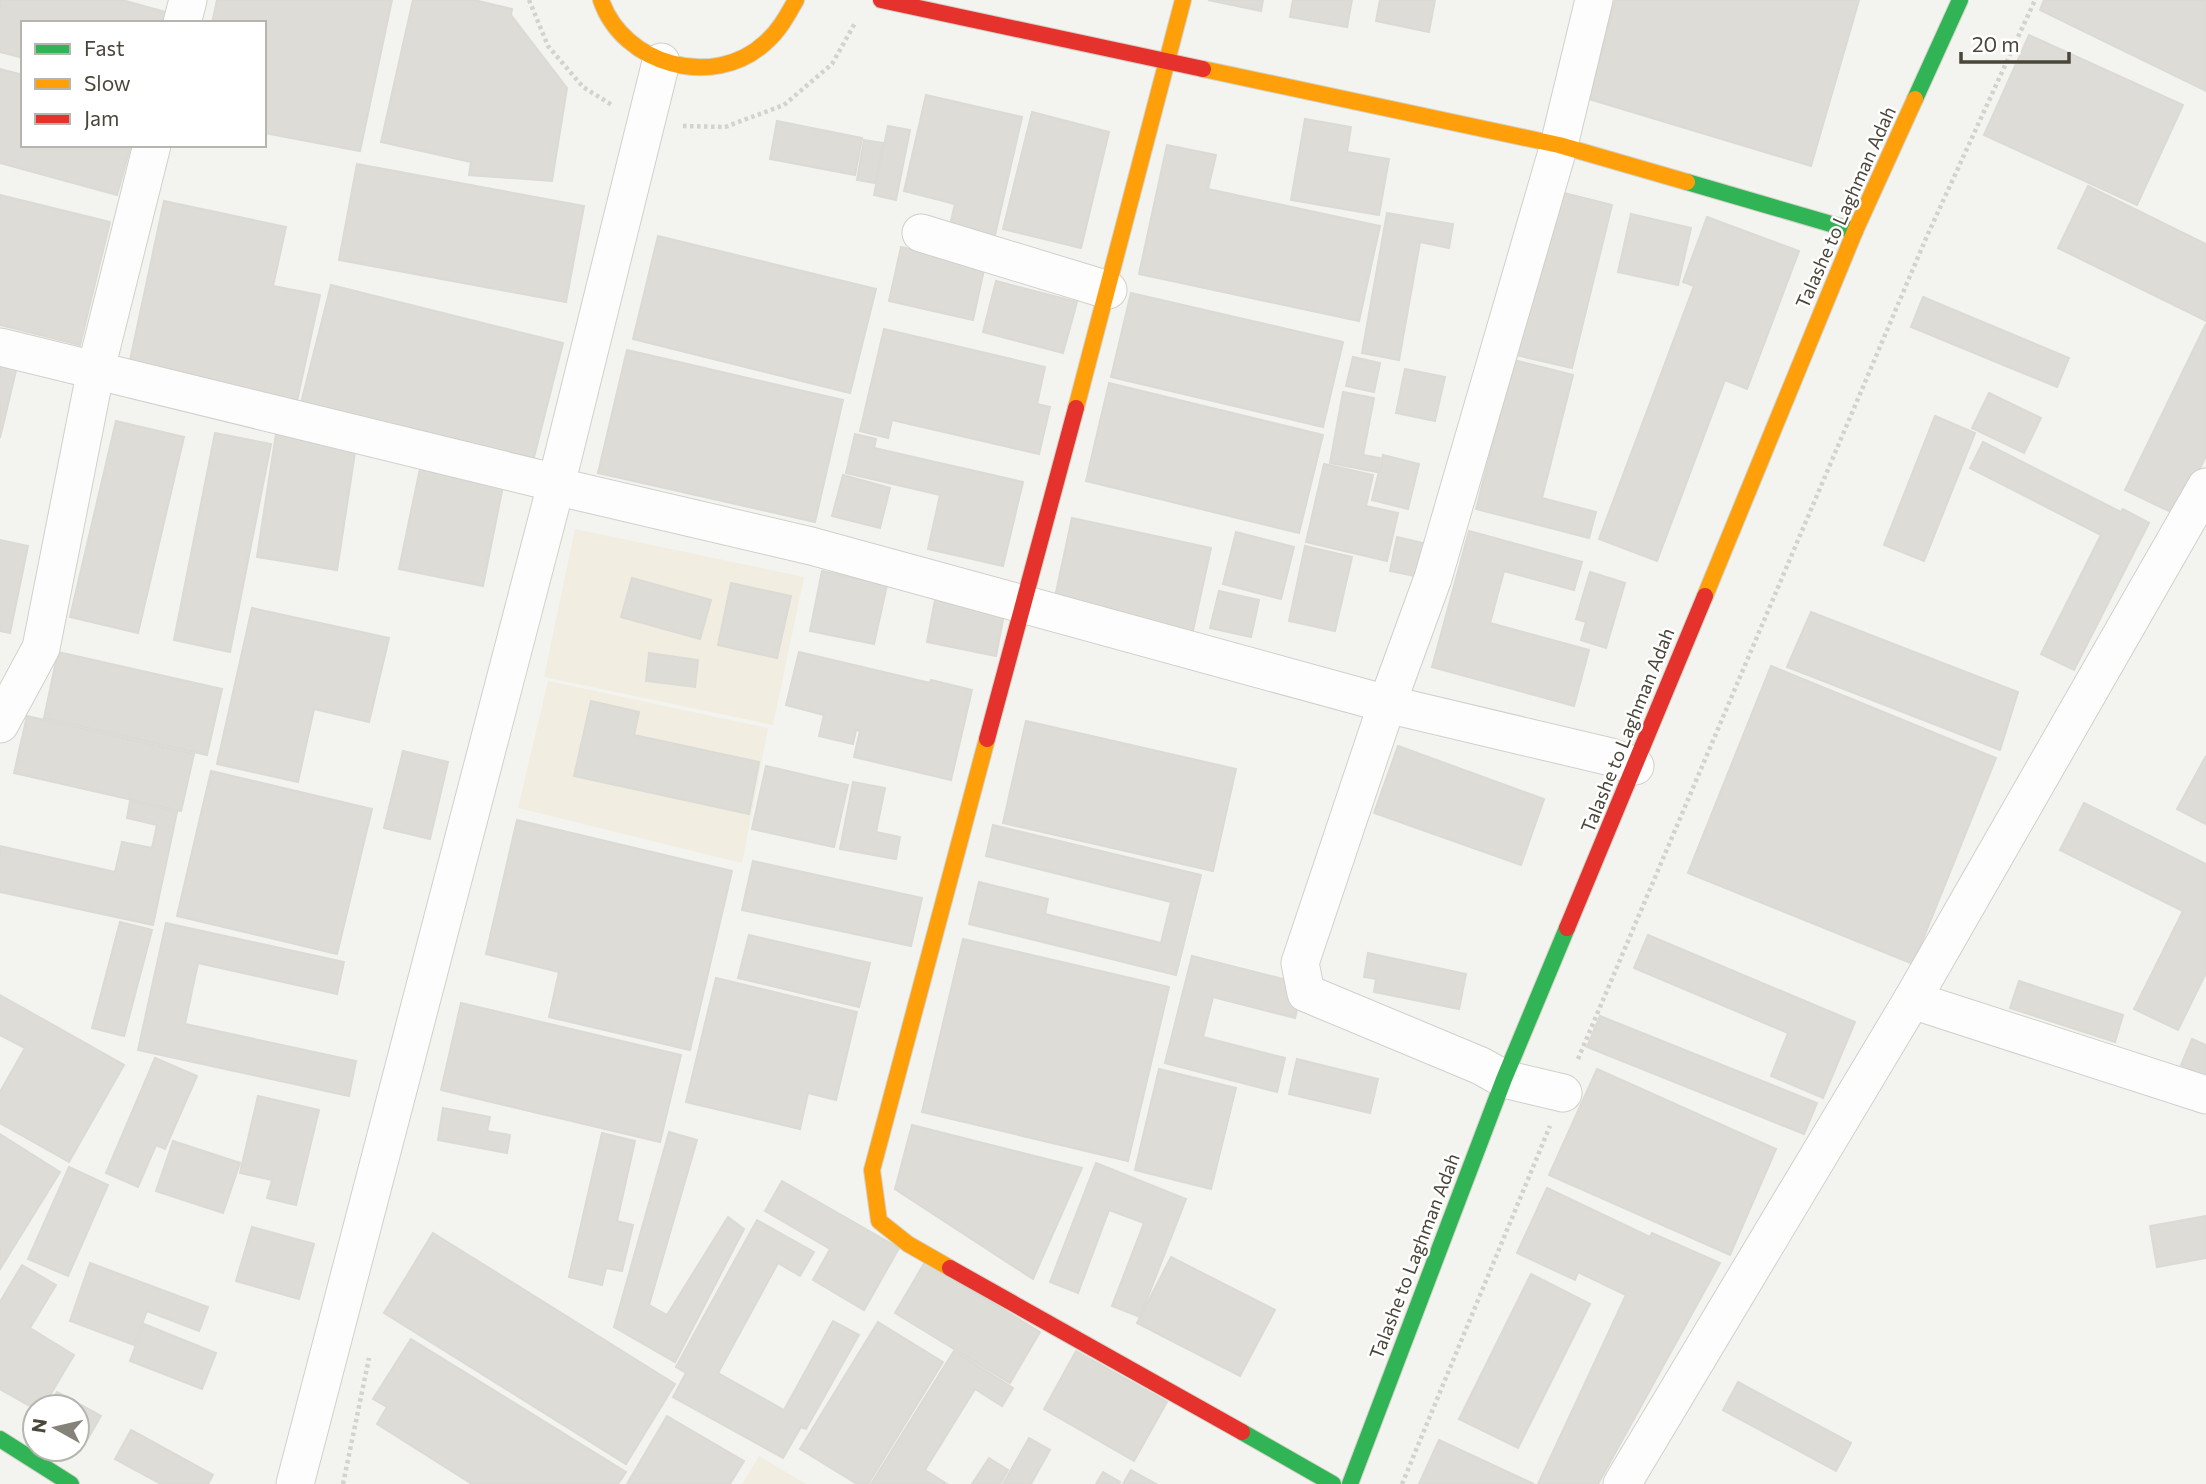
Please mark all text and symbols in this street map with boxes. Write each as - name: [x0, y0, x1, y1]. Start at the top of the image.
- legend: [21, 21, 266, 147]
- scale bar: [1961, 21, 2070, 65]
- text: 20 m: [1972, 31, 2020, 56]
- text: Fast: [84, 35, 125, 60]
- text: Slow: [84, 70, 131, 95]
- street label: Talashe to Laghman Adah: [1790, 102, 1900, 312]
- text: Jam: [84, 105, 119, 130]
- street label: Talashe to Laghman Adah: [1575, 624, 1679, 836]
- street label: Talashe to Laghman Adah: [1364, 1150, 1464, 1362]
- north arrow: [21, 1393, 91, 1463]
- text: N: [26, 1417, 51, 1434]

